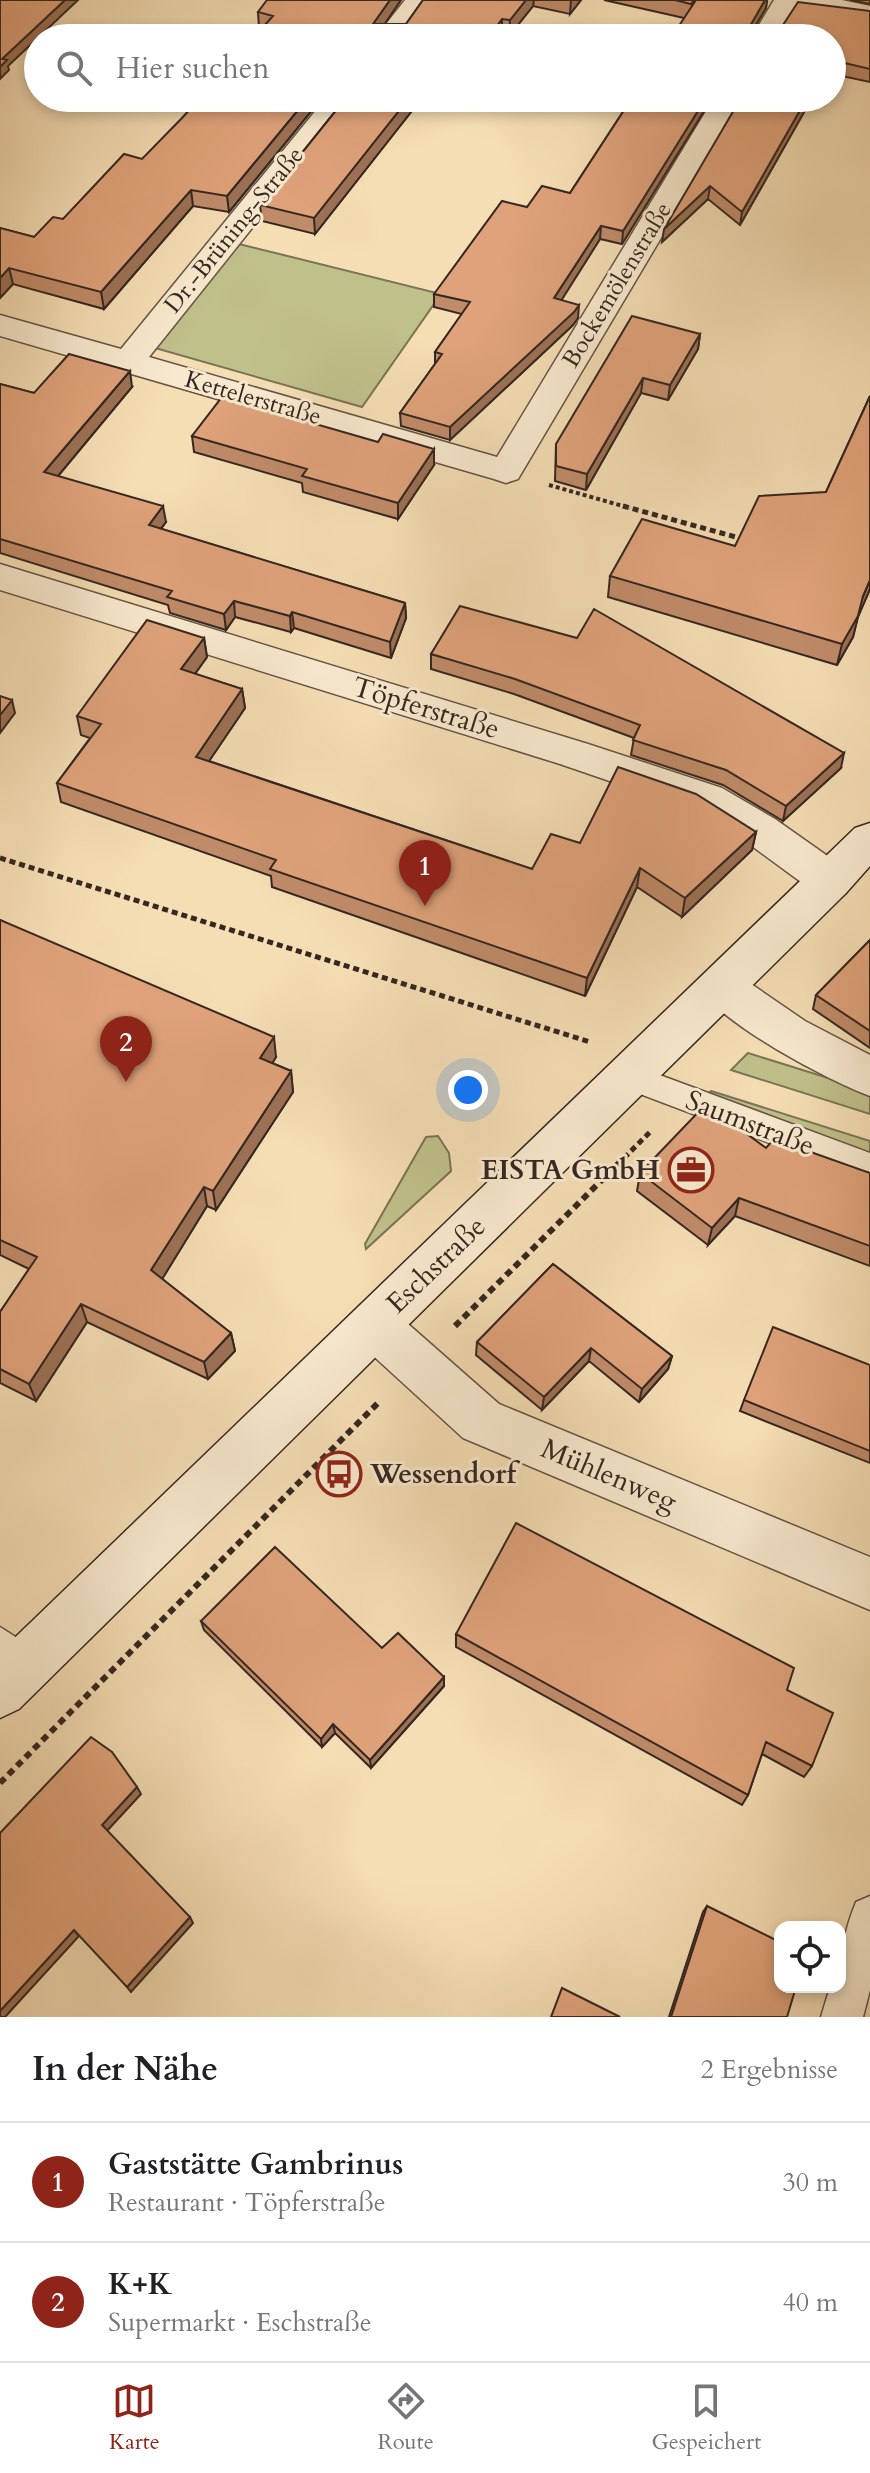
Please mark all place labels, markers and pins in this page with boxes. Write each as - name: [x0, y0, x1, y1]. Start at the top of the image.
- pin: 1: [399, 840, 451, 906]
- pin: 2: [100, 1016, 152, 1082]
- office icon: EISTA GmbH: [667, 1146, 715, 1194]
- place label: EISTA GmbH: [481, 1151, 660, 1189]
- bus stop icon: Wessendorf: [315, 1450, 363, 1498]
- place label: Wessendorf: [369, 1455, 520, 1493]

